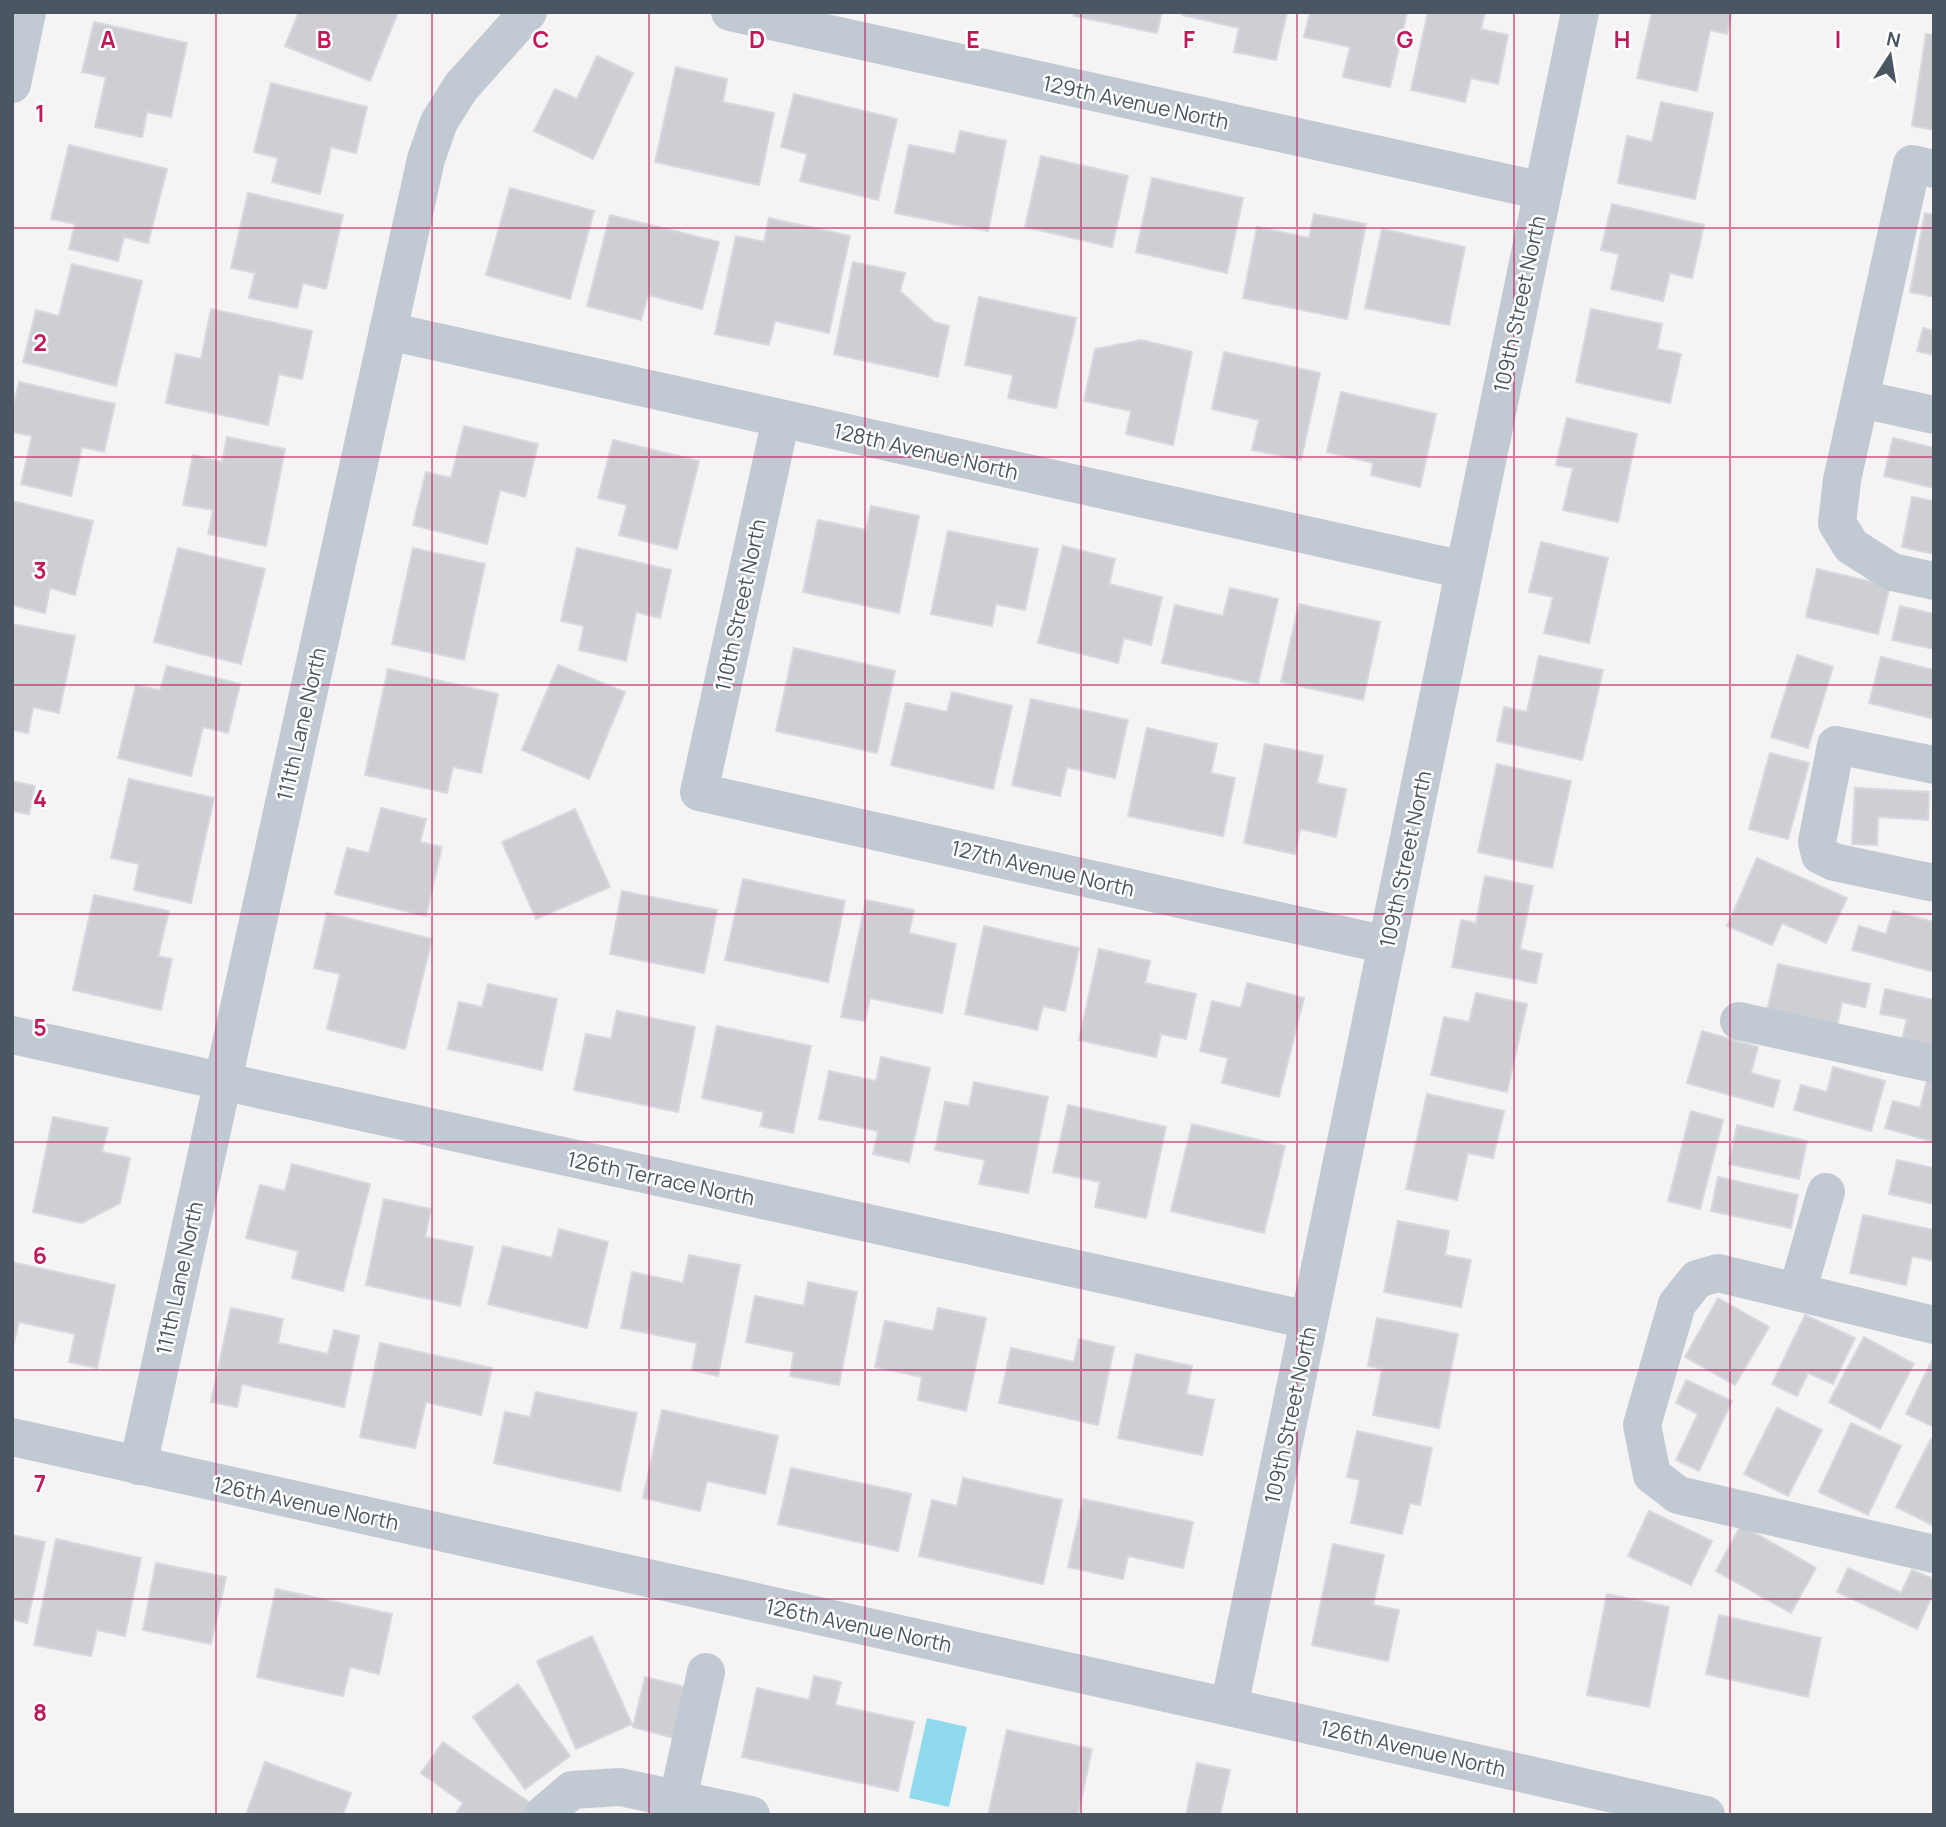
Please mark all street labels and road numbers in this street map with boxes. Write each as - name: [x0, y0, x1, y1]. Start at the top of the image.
- street label: 129th Avenue North: [1040, 69, 1232, 135]
- street label: 109th Street North: [1487, 213, 1551, 395]
- street label: 128th Avenue North: [831, 416, 1021, 486]
- street label: 110th Street North: [708, 516, 772, 694]
- street label: 111th Lane North: [270, 645, 332, 803]
- street label: 109th Street North: [1373, 768, 1437, 950]
- street label: 127th Avenue North: [949, 833, 1137, 903]
- street label: 126th Terrace North: [565, 1144, 757, 1212]
- street label: 111th Lane North: [149, 1199, 209, 1357]
- street label: 109th Street North: [1258, 1324, 1322, 1506]
- street label: 126th Avenue North: [210, 1470, 402, 1536]
- street label: 126th Avenue North: [763, 1592, 955, 1658]
- street label: 126th Avenue North: [1317, 1713, 1509, 1783]

